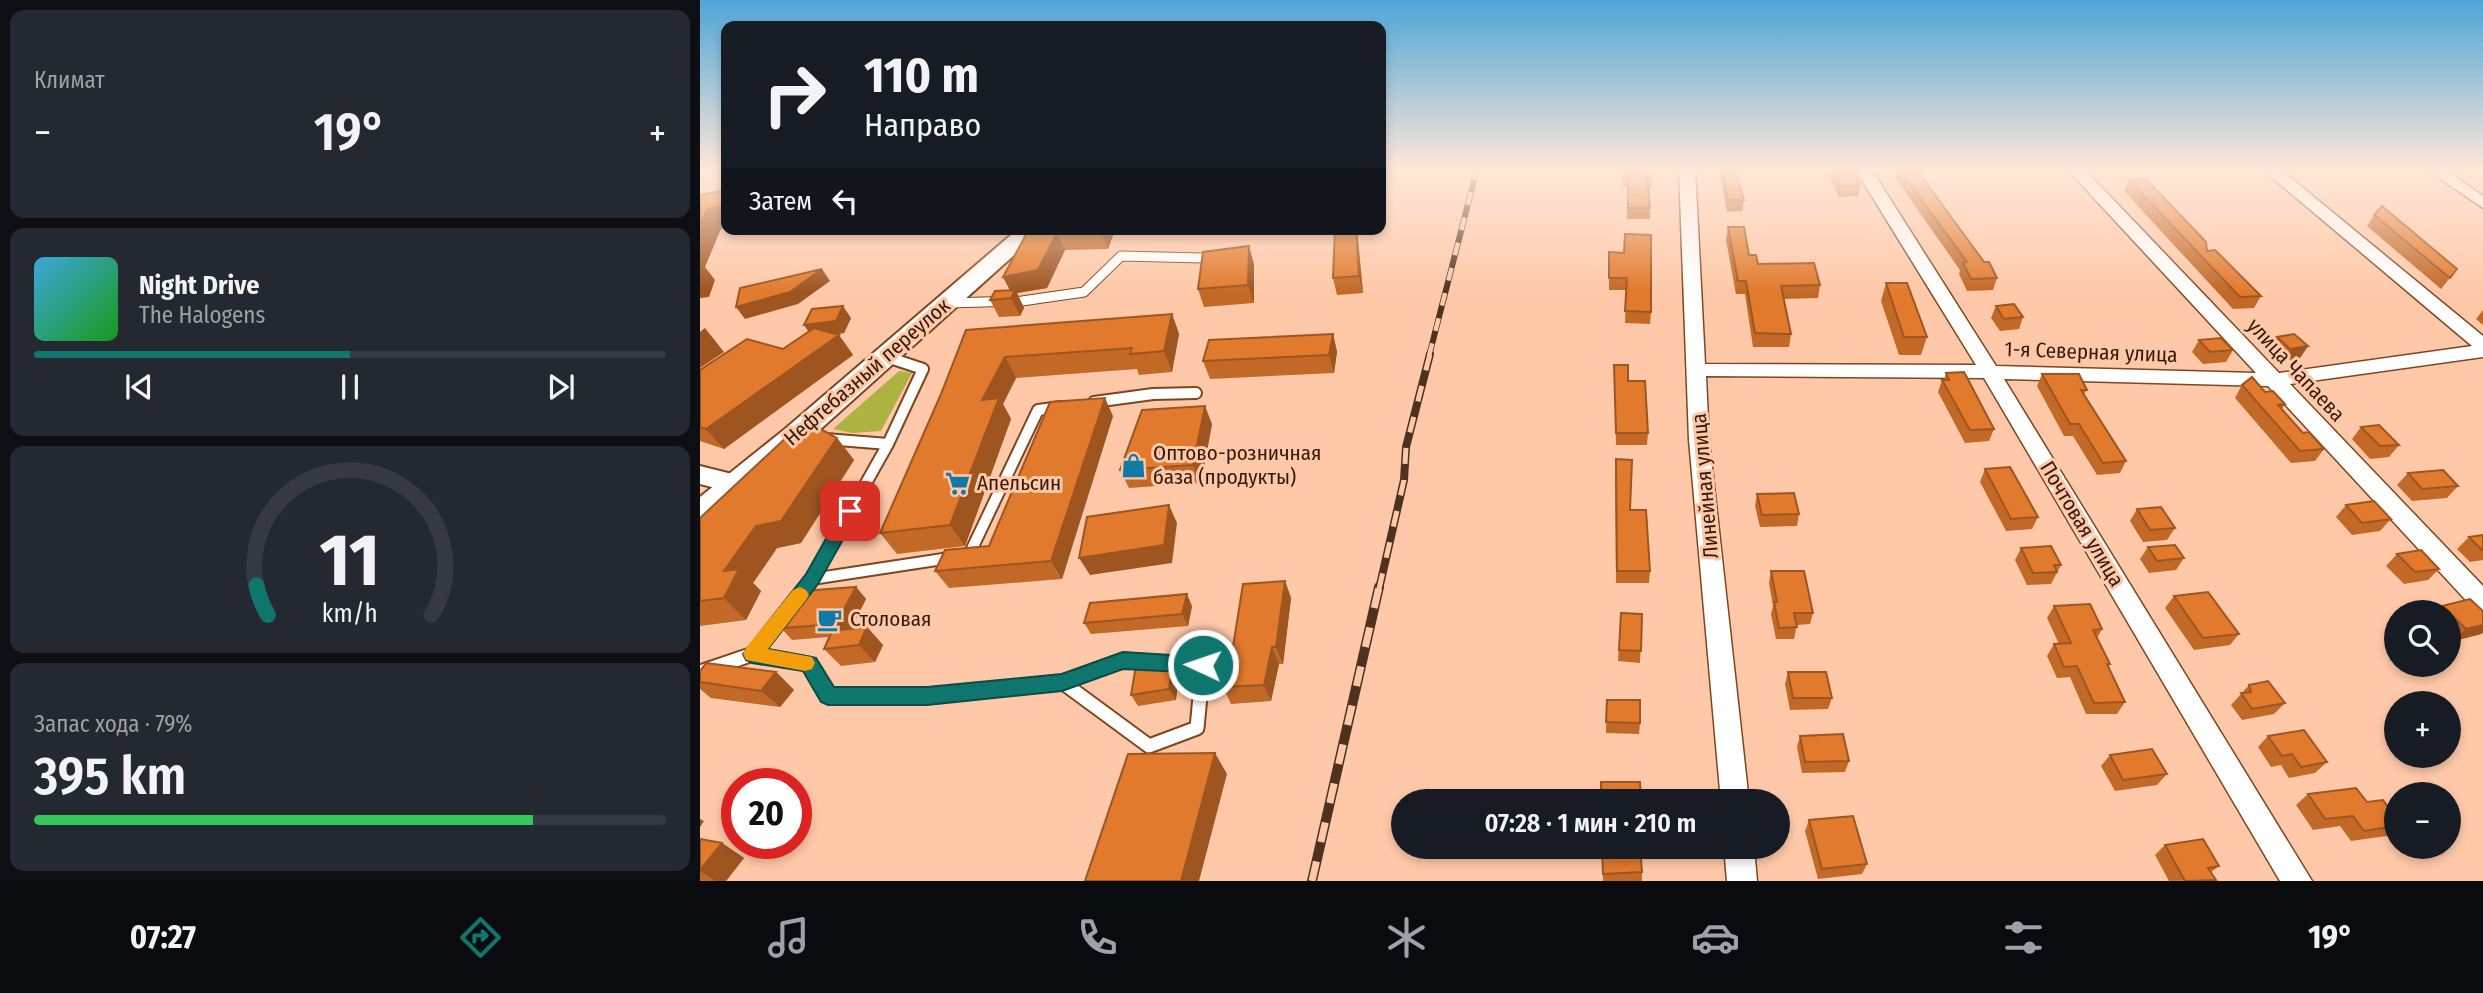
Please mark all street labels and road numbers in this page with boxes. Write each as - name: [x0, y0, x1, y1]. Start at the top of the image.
- street label: Нефтебазный переулок: [779, 293, 956, 451]
- street label: улица Чапаева: [2242, 313, 2350, 427]
- street label: 1-я Северная улица: [2004, 336, 2178, 368]
- street label: Линейная улица: [1686, 412, 1724, 560]
- street label: Почтовая улица: [2034, 457, 2130, 591]

